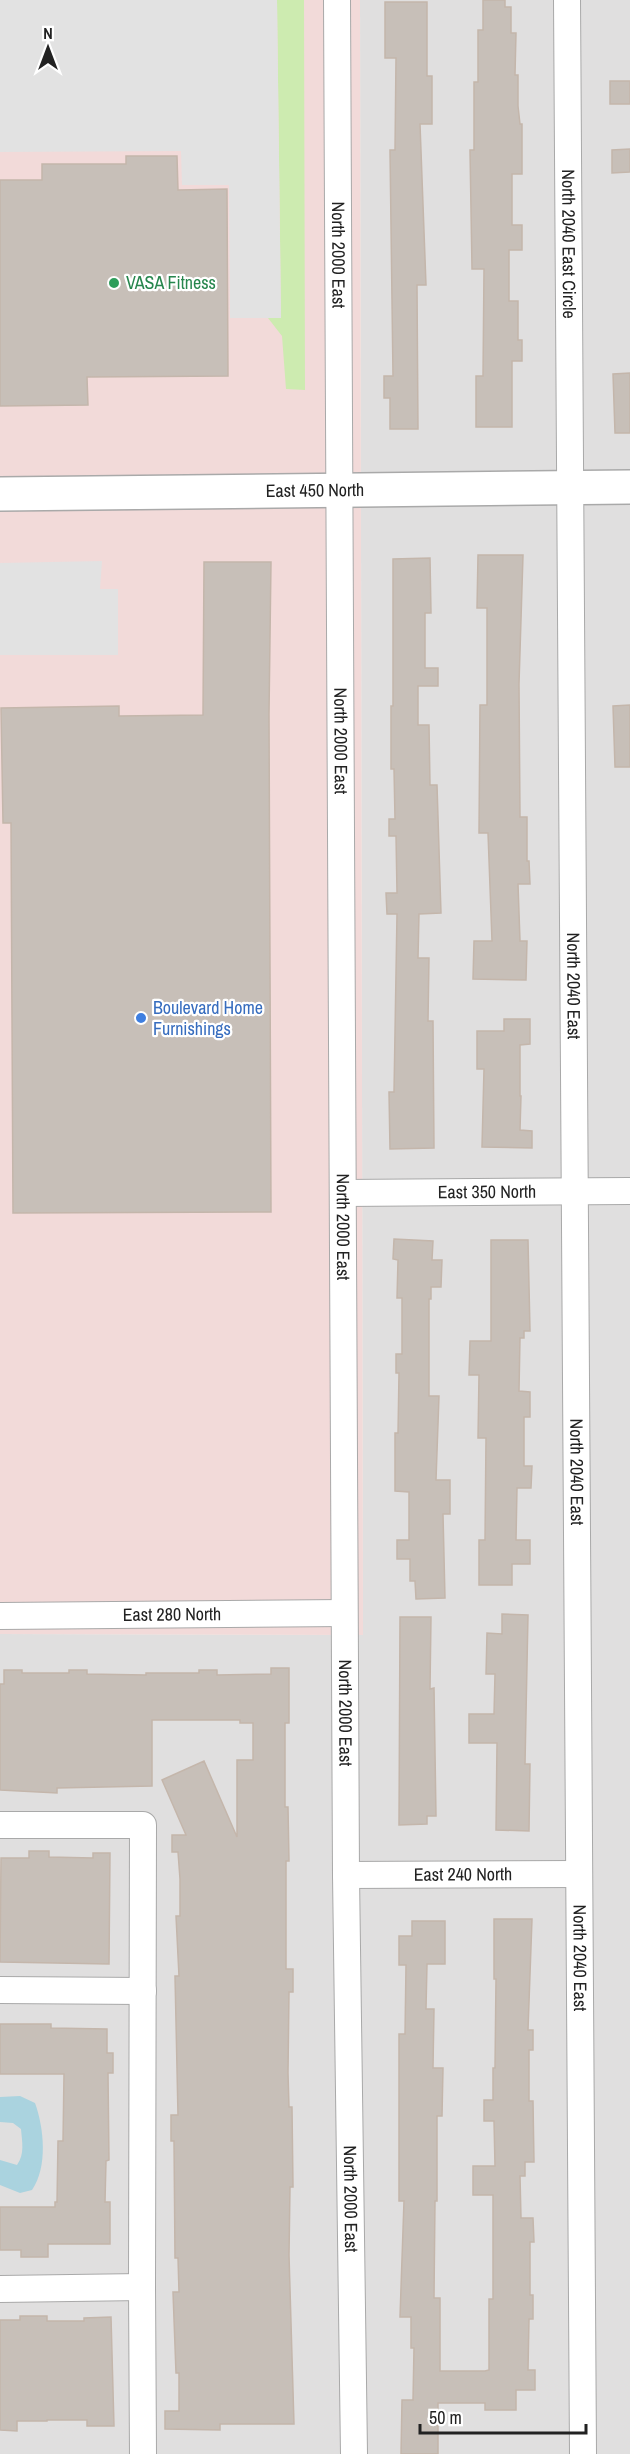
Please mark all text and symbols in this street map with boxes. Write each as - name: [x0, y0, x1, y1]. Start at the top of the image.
- north arrow: [18, 18, 78, 78]
- text: N: [43, 22, 53, 44]
- street label: North 2040 East Circle: [556, 169, 582, 319]
- street label: North 2000 East: [326, 202, 351, 308]
- place label: VASA Fitness: [126, 270, 216, 295]
- marker: VASA Fitness: [107, 276, 121, 290]
- street label: East 450 North: [266, 477, 364, 503]
- street label: North 2000 East: [328, 688, 354, 794]
- street label: North 2040 East: [561, 932, 587, 1039]
- place label: Boulevard Home Furnishings: [153, 995, 263, 1041]
- marker: Boulevard Home Furnishings: [134, 1011, 148, 1025]
- street label: North 2000 East: [331, 1174, 356, 1280]
- street label: East 350 North: [438, 1179, 536, 1204]
- street label: North 2040 East: [564, 1418, 590, 1525]
- street label: East 280 North: [123, 1601, 221, 1627]
- street label: North 2000 East: [333, 1660, 358, 1766]
- street label: East 240 North: [414, 1861, 512, 1887]
- street label: North 2040 East: [567, 1904, 593, 2011]
- street label: North 2000 East: [338, 2145, 364, 2253]
- scale bar: [420, 2397, 586, 2435]
- text: 50 m: [429, 2405, 462, 2430]

